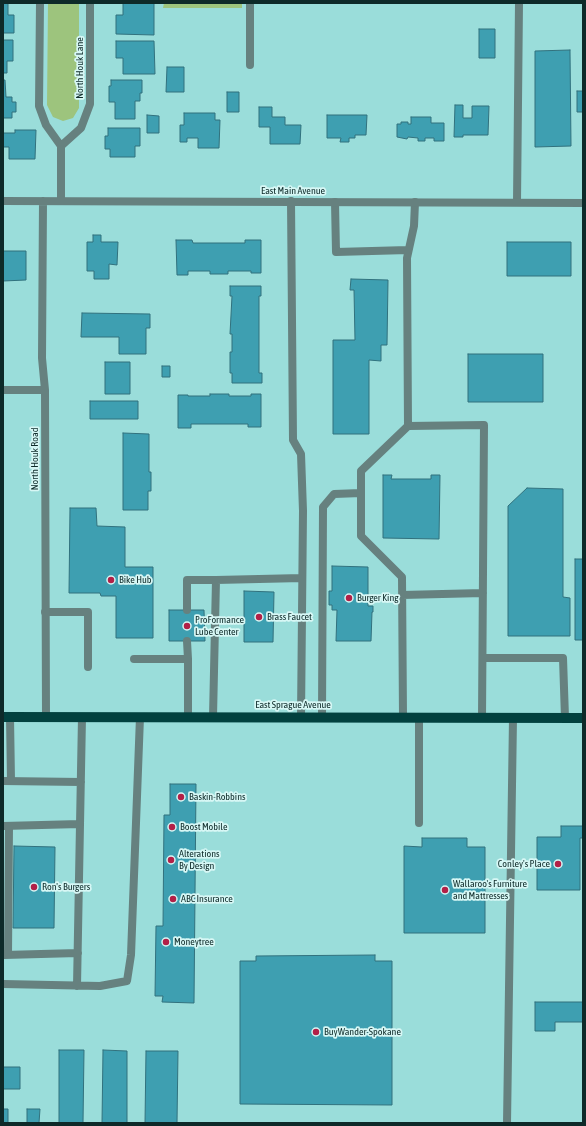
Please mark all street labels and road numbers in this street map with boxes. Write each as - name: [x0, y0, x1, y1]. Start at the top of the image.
- street label: North Houk Lane: [74, 37, 86, 99]
- street label: East Main Avenue: [261, 185, 325, 197]
- street label: North Houk Road: [29, 428, 41, 490]
- street label: East Sprague Avenue: [255, 699, 331, 711]

